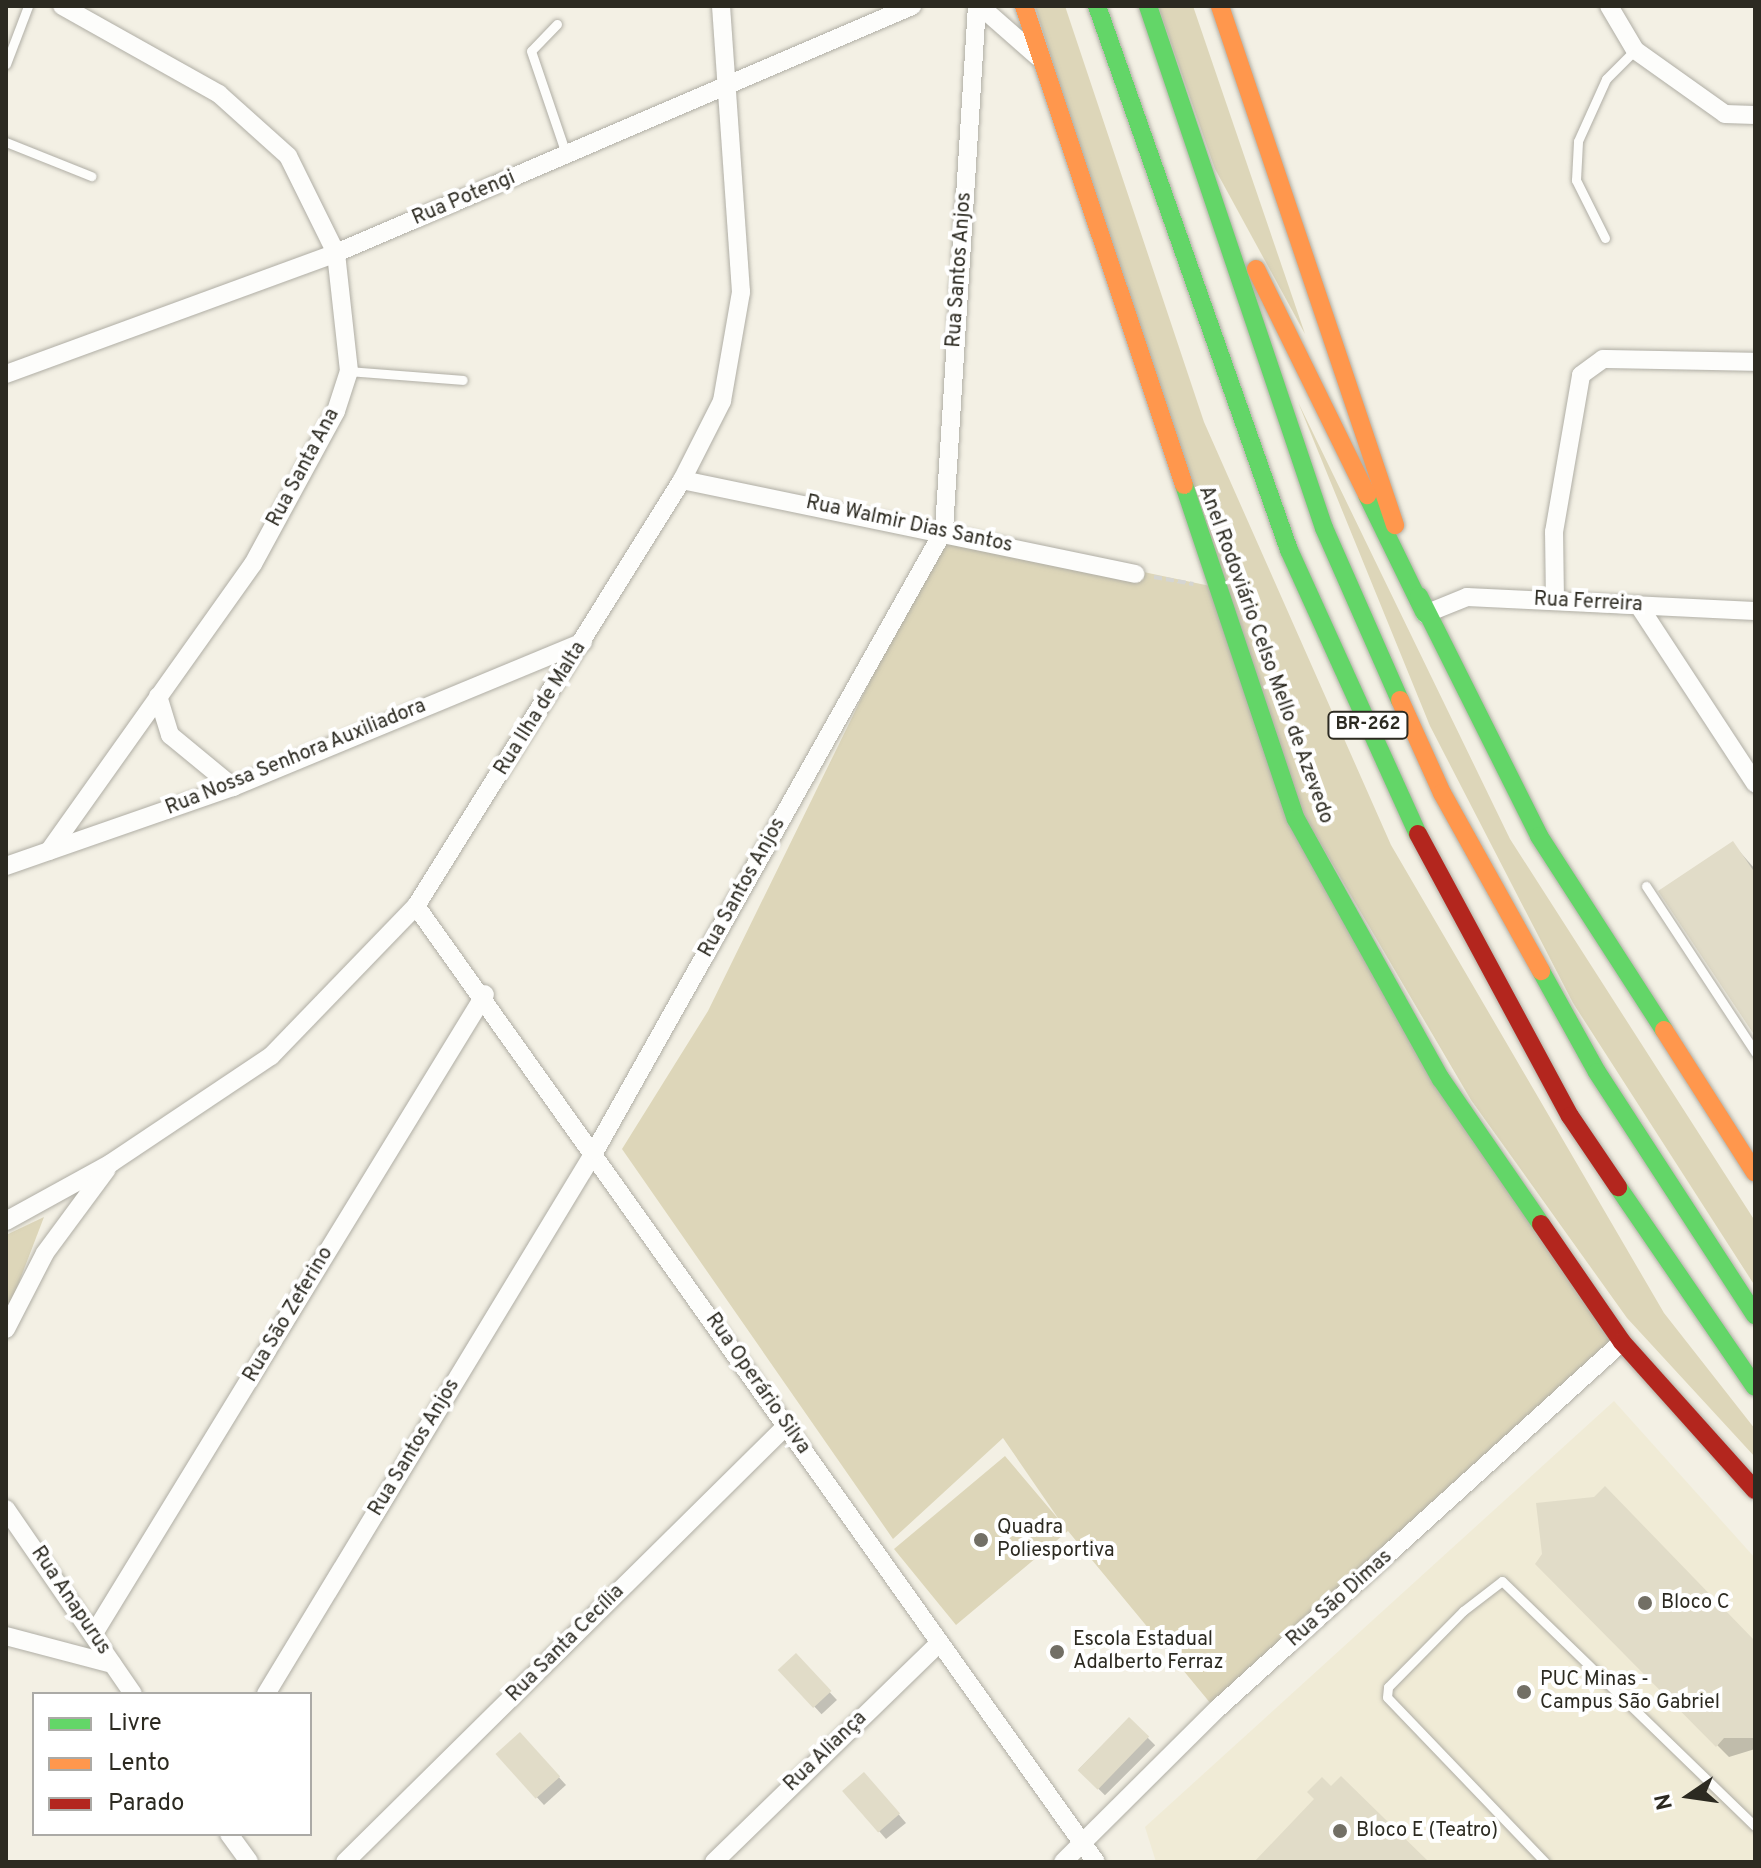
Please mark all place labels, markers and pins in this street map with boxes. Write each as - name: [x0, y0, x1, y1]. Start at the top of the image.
- place label: Quadra Poliesportiva: [997, 1516, 1114, 1563]
- marker: Quadra Poliesportiva: [972, 1531, 990, 1549]
- place label: Bloco C: [1661, 1591, 1730, 1615]
- marker: Bloco C: [1636, 1594, 1654, 1612]
- place label: Escola Estadual Adalberto Ferraz: [1073, 1628, 1223, 1675]
- marker: Escola Estadual Adalberto Ferraz: [1048, 1643, 1066, 1661]
- place label: PUC Minas - Campus São Gabriel: [1540, 1668, 1720, 1715]
- marker: PUC Minas - Campus São Gabriel: [1515, 1683, 1533, 1701]
- place label: Bloco E (Teatro): [1356, 1819, 1498, 1843]
- marker: Bloco E (Teatro): [1331, 1822, 1349, 1840]

